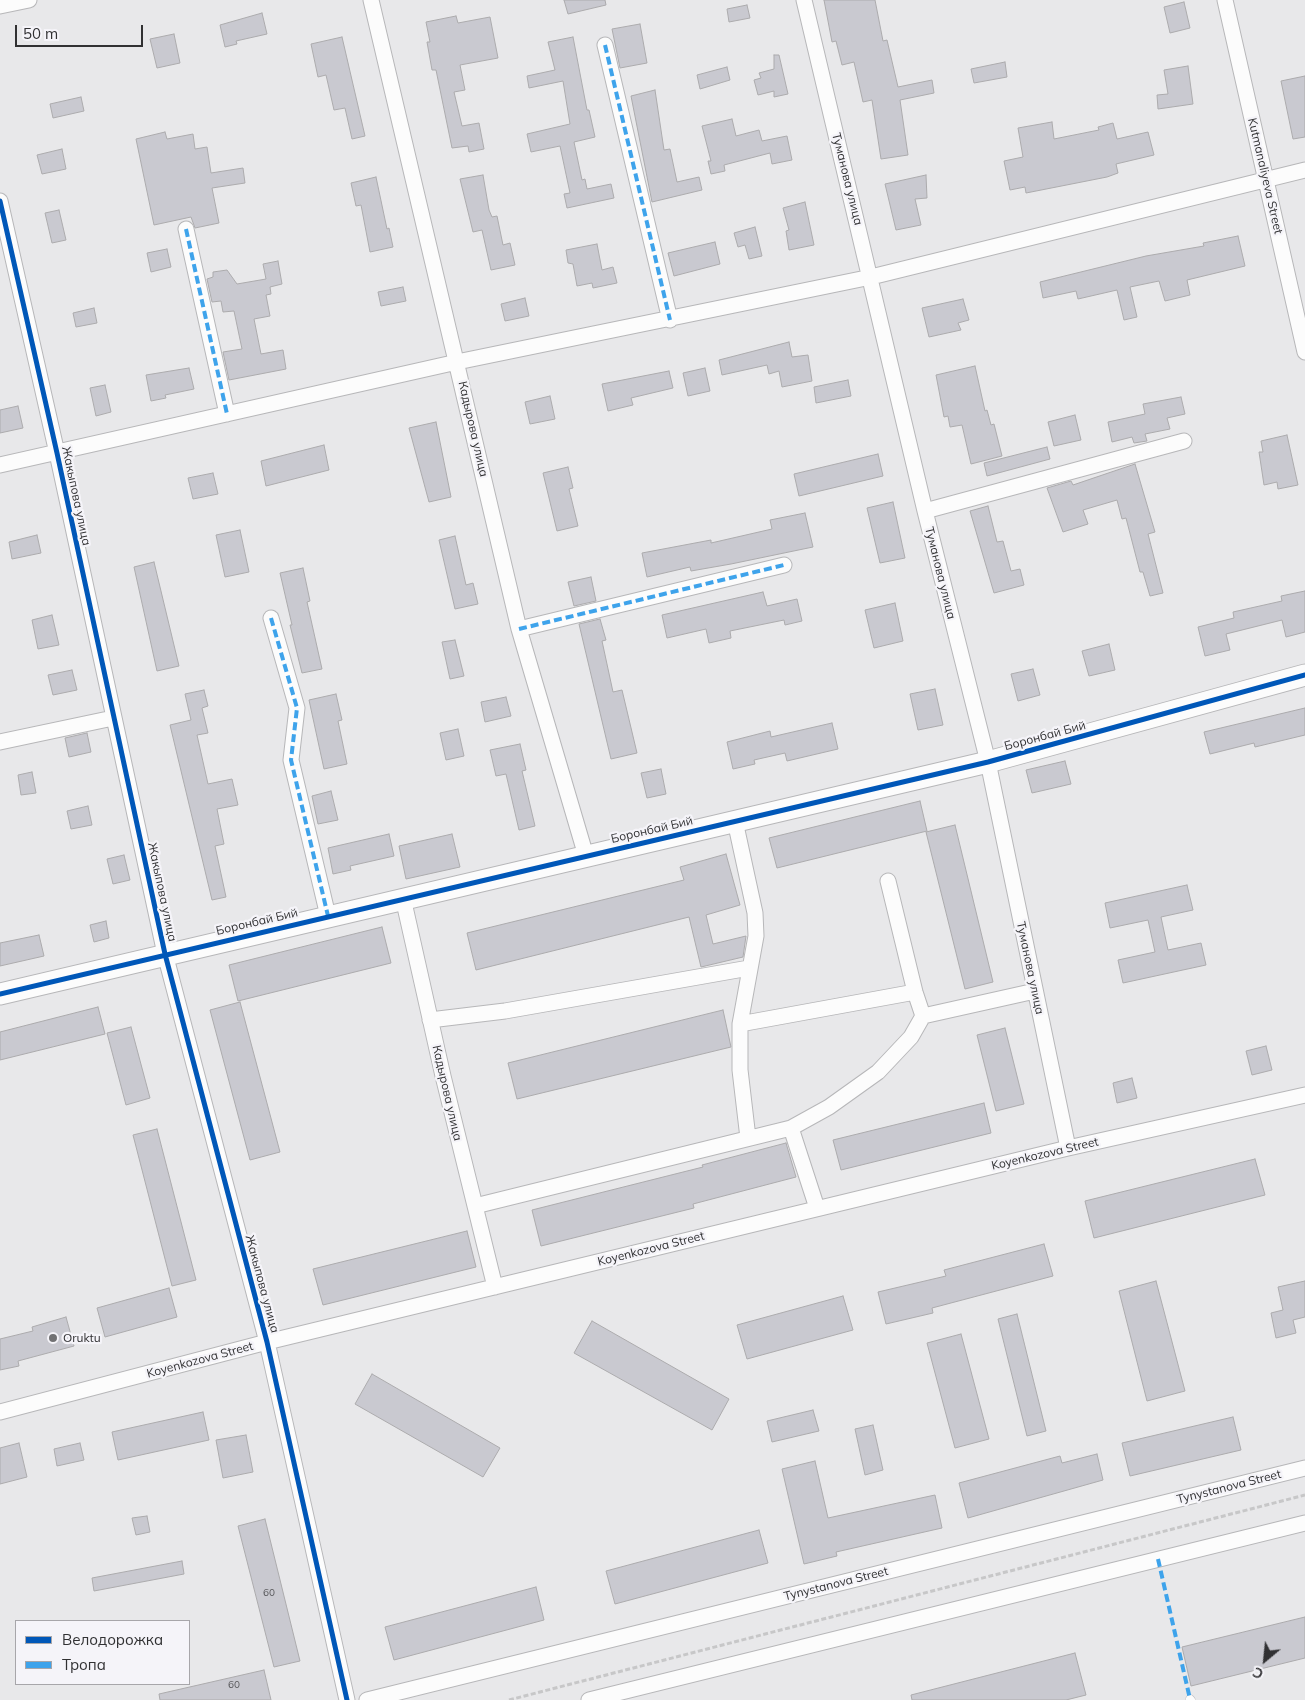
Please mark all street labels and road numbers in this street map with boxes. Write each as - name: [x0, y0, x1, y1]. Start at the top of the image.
- street label: Kutmanaliyeva Street: [1245, 117, 1285, 235]
- street label: Туманова улица: [829, 131, 865, 227]
- street label: Кадырова улица: [455, 380, 491, 478]
- street label: Жакыпова улица: [58, 445, 94, 547]
- street label: Туманова улица: [922, 525, 958, 621]
- street label: Боронбай Бий: [1003, 718, 1087, 754]
- street label: Боронбай Бий: [610, 814, 694, 846]
- street label: Жакыпова улица: [144, 841, 180, 943]
- street label: Боронбай Бий: [215, 906, 299, 938]
- street label: Туманова улица: [1013, 920, 1047, 1016]
- street label: Кадырова улица: [429, 1044, 465, 1142]
- street label: Koyenkozova Street: [990, 1135, 1100, 1173]
- street label: Koyenkozova Street: [596, 1229, 706, 1269]
- street label: Жакыпова улица: [242, 1233, 282, 1335]
- street label: Koyenkozova Street: [145, 1339, 255, 1381]
- street label: Tynystanova Street: [1175, 1467, 1283, 1507]
- street label: Tynystanova Street: [782, 1564, 890, 1604]

